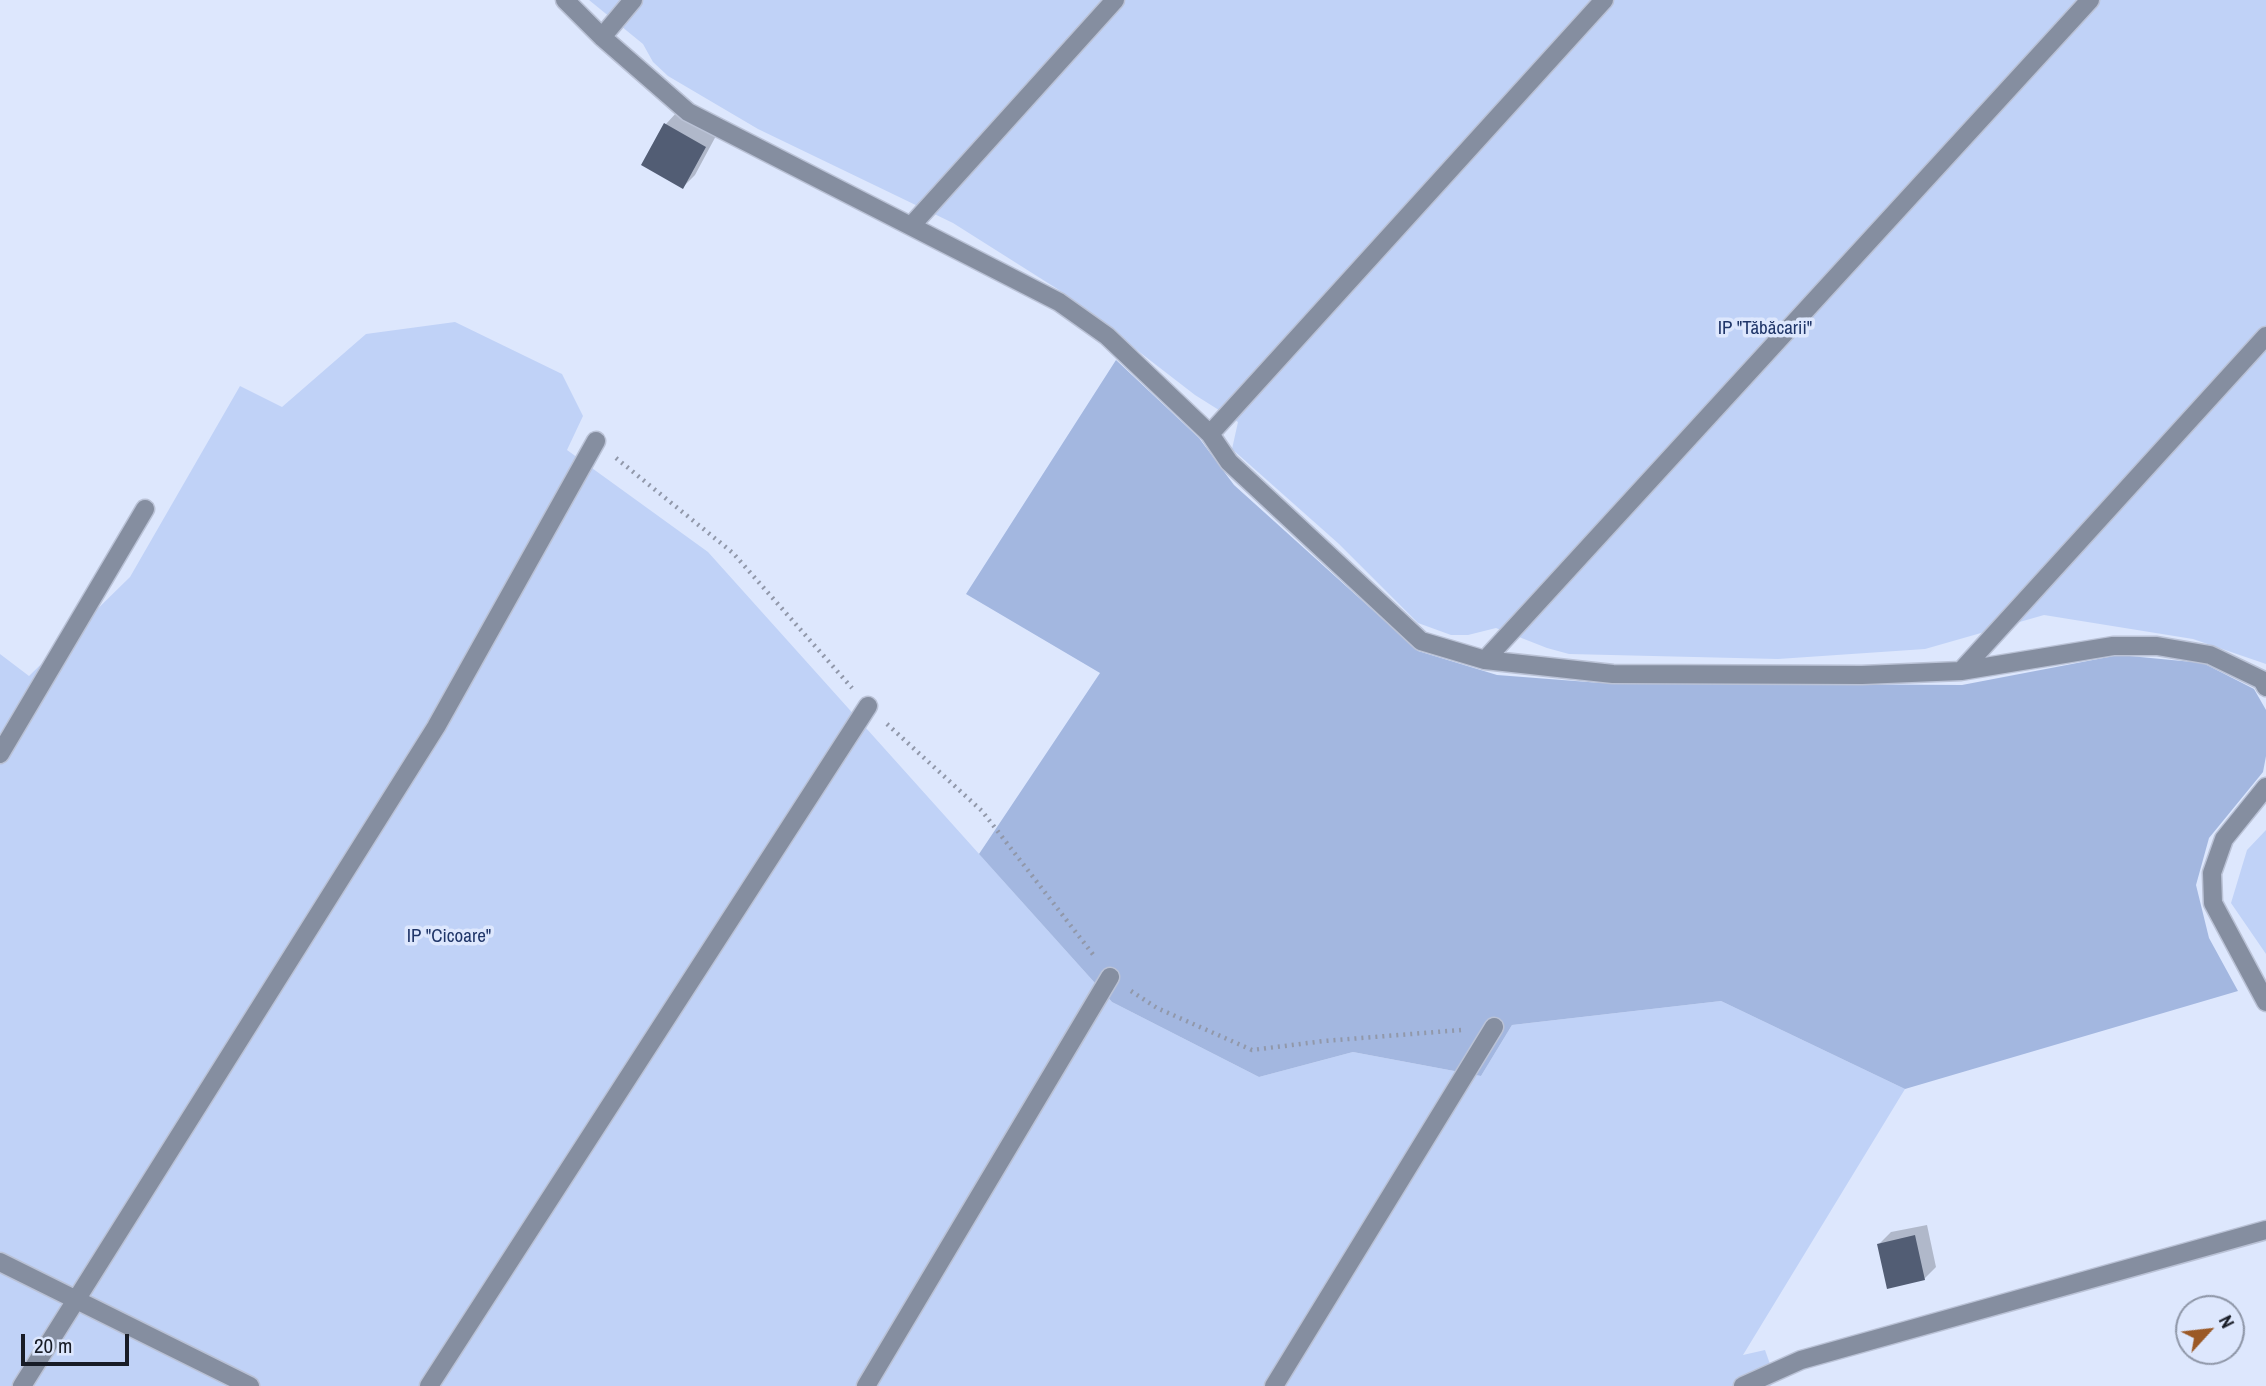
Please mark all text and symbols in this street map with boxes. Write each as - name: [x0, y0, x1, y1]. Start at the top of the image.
- park label: IP "Tăbăcarii": [1718, 318, 1812, 340]
- park label: IP "Cicoare": [407, 926, 491, 948]
- north arrow: [2175, 1295, 2245, 1365]
- text: N: [2213, 1310, 2241, 1332]
- scale bar: [24, 1320, 133, 1364]
- text: 20 m: [34, 1331, 72, 1360]

